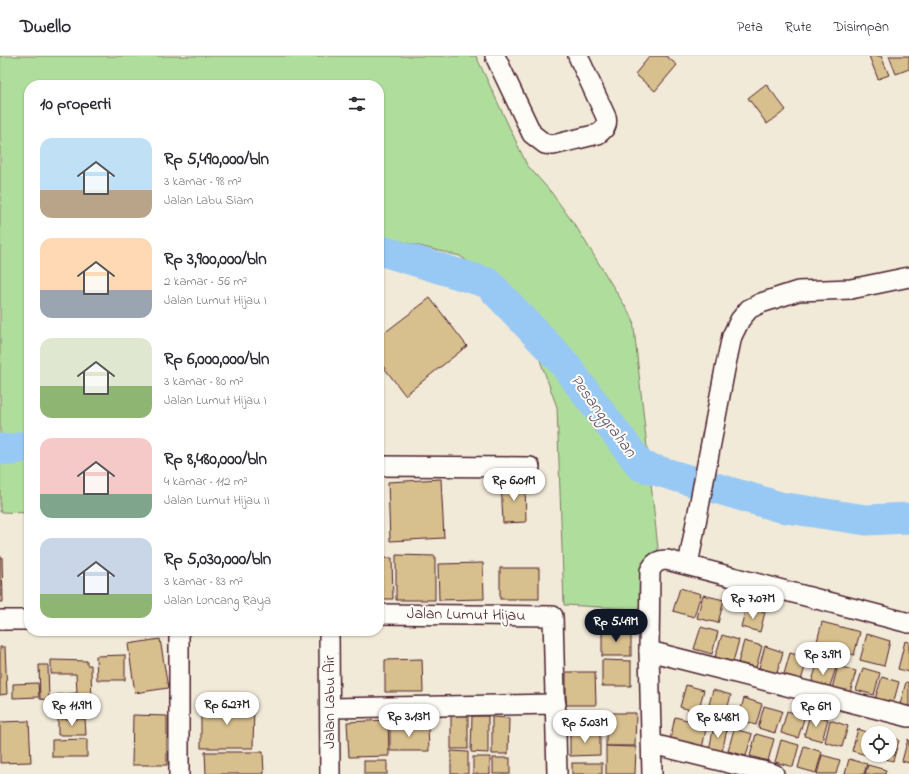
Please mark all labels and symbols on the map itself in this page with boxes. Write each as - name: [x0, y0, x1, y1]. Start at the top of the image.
- water label: Pesanggrahan: [563, 369, 643, 464]
- pin: Rp 6.01M: [473, 468, 555, 502]
- pin: Rp 7.07M: [712, 586, 794, 620]
- street label: Jalan Lumut Hijau: [406, 602, 526, 628]
- pin: Rp 5.49M: [575, 609, 657, 643]
- pin: Rp 3.9M: [786, 642, 860, 676]
- street label: Jalan Labu Air: [318, 655, 342, 749]
- pin: Rp 6.27M: [186, 692, 268, 726]
- pin: Rp 11.9M: [31, 693, 113, 727]
- pin: Rp 6M: [788, 694, 844, 728]
- pin: Rp 3.13M: [368, 704, 450, 738]
- pin: Rp 8.48M: [677, 705, 759, 739]
- pin: Rp 5.03M: [544, 710, 626, 744]

